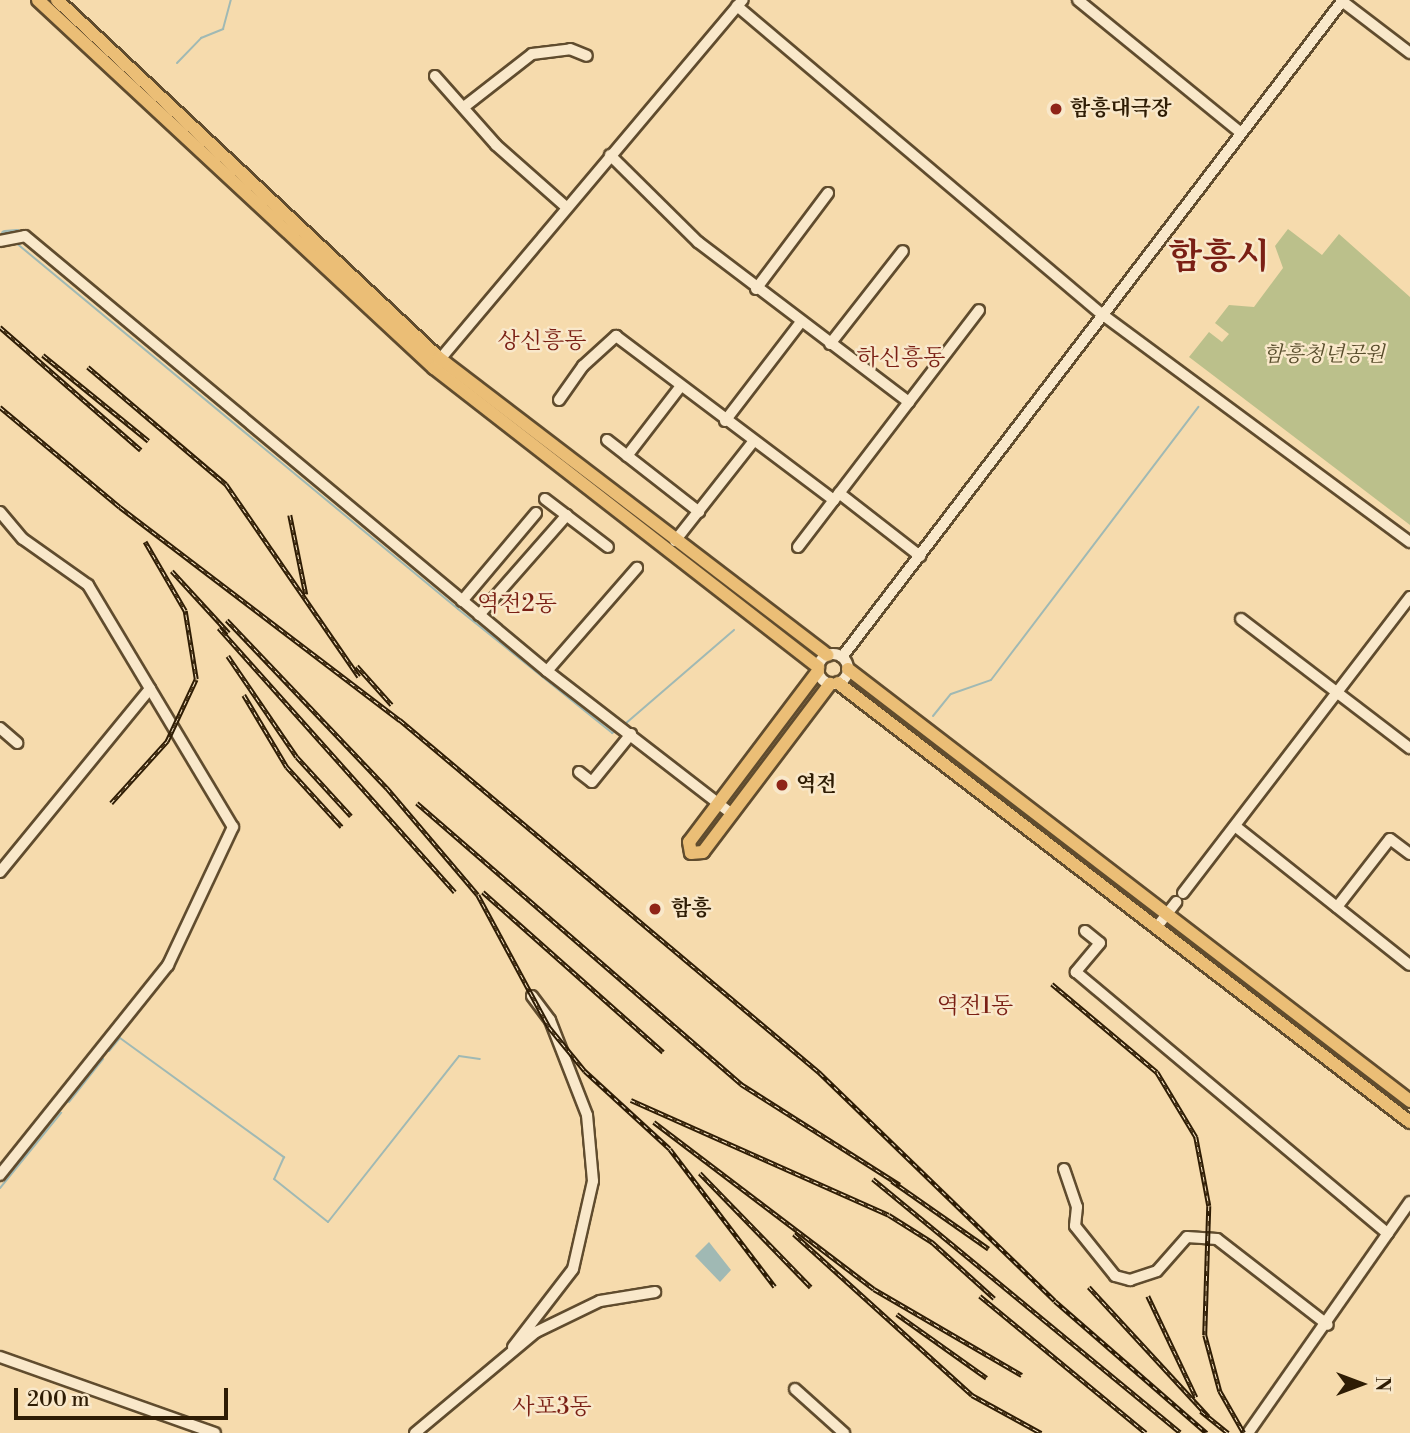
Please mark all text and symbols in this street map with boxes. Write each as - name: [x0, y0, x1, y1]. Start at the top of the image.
- place label: 함흥대극장: [1070, 96, 1171, 122]
- marker: 함흥대극장: [1048, 101, 1064, 117]
- district label: 함흥시: [1168, 237, 1270, 279]
- district label: 상신흥동: [498, 327, 586, 355]
- park label: 함흥청년공원: [1263, 342, 1385, 368]
- district label: 하신흥동: [857, 344, 945, 372]
- district label: 역전2동: [477, 590, 557, 618]
- place label: 역전: [796, 772, 837, 798]
- marker: 역전: [774, 777, 790, 793]
- place label: 함흥: [671, 896, 712, 922]
- marker: 함흥: [645, 899, 665, 919]
- district label: 역전1동: [937, 992, 1013, 1020]
- north arrow: [1326, 1349, 1396, 1419]
- scale bar: [18, 1374, 231, 1418]
- text: N: [1370, 1376, 1394, 1392]
- text: 200 m: [27, 1387, 90, 1413]
- district label: 사포3동: [512, 1393, 592, 1421]

